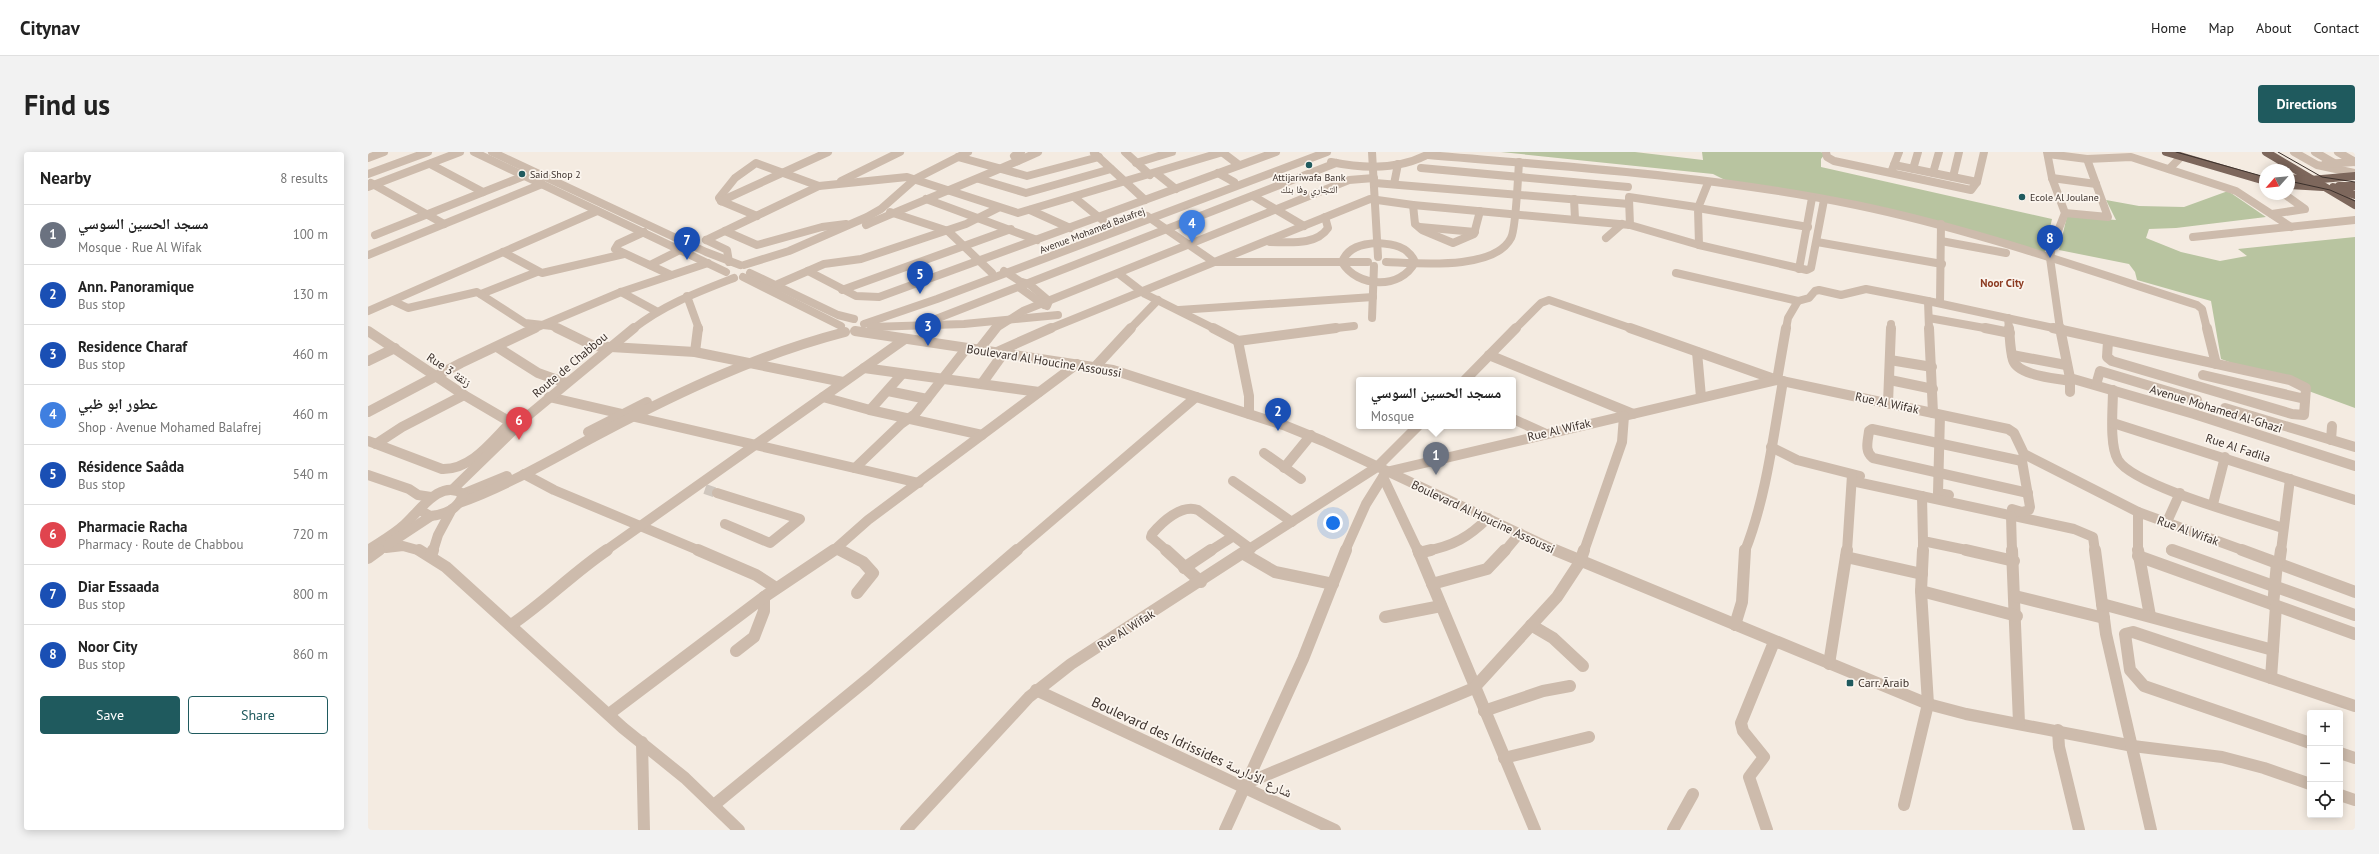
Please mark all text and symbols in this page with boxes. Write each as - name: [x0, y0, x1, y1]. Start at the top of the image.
- text: Citynav: [20, 16, 80, 40]
- text: Home: [2151, 19, 2186, 37]
- text: Map: [2208, 19, 2234, 37]
- text: About: [2256, 19, 2292, 37]
- text: Contact: [2314, 19, 2359, 37]
- button: Directions: [2258, 85, 2355, 123]
- text: Find us: [24, 86, 110, 123]
- marker: Attijariwafa Bank التجاري وفا بنك: [1304, 160, 1314, 170]
- north arrow: [2259, 164, 2295, 200]
- text: Nearby: [40, 167, 91, 189]
- place label: Said Shop 2: [530, 168, 581, 181]
- marker: Said Shop 2: [517, 169, 527, 179]
- text: 8 results: [280, 170, 328, 187]
- place label: Attijariwafa Bank التجاري وفا بنك: [1272, 171, 1346, 198]
- place label: Ecole Al Joulane: [2030, 191, 2099, 204]
- marker: Ecole Al Joulane: [2017, 192, 2027, 202]
- street label: Avenue Mohamed Balafrej: [1038, 204, 1147, 257]
- pin: 4: [1179, 210, 1205, 243]
- text: مسجد الحسين السوسي: [78, 214, 209, 233]
- pin: 8: [2037, 225, 2063, 258]
- text: 1: [49, 226, 57, 243]
- text: 100 m: [293, 226, 328, 243]
- pin: 7: [674, 227, 700, 260]
- text: Mosque · Rue Al Wifak: [78, 239, 202, 256]
- pin: 5: [907, 261, 933, 294]
- district label: Noor City: [1980, 276, 2024, 290]
- text: Ann. Panoramique: [78, 277, 194, 296]
- text: 2: [49, 286, 57, 303]
- text: 130 m: [293, 286, 328, 303]
- text: Bus stop: [78, 296, 125, 313]
- pin: 3: [915, 313, 941, 346]
- street label: Route de Chabbou: [529, 329, 610, 400]
- text: Residence Charaf: [78, 337, 187, 356]
- street label: Boulevard Al Houcine Assoussi: [966, 341, 1123, 380]
- text: 3: [49, 346, 57, 363]
- text: 460 m: [293, 346, 328, 363]
- street label: Rue 3 زنقة: [424, 349, 475, 390]
- text: Bus stop: [78, 356, 125, 373]
- popup: [1356, 377, 1516, 429]
- street label: Avenue Mohamed Al-Ghazi: [2148, 381, 2284, 436]
- text: مسجد الحسين السوسي: [1371, 383, 1501, 402]
- street label: Rue Al Wifak: [1854, 388, 1920, 417]
- text: عطور ابو ظبي: [78, 394, 158, 413]
- pin: 2: [1265, 398, 1291, 431]
- text: 4: [49, 406, 57, 423]
- text: 460 m: [293, 406, 328, 423]
- pin: 6: [506, 407, 532, 440]
- text: Mosque: [1371, 408, 1414, 425]
- street label: Rue Al Wifak: [1526, 415, 1592, 444]
- text: Shop · Avenue Mohamed Balafrej: [78, 419, 261, 436]
- street label: Rue Al Fadila: [2204, 430, 2273, 465]
- pin: 1: [1423, 442, 1449, 475]
- text: Résidence Saâda: [78, 457, 184, 476]
- text: 5: [49, 466, 57, 483]
- text: 540 m: [293, 466, 328, 483]
- text: Bus stop: [78, 476, 125, 493]
- street label: Boulevard Al Houcine Assoussi: [1409, 477, 1557, 556]
- street label: Rue Al Wifak: [2155, 512, 2221, 549]
- your location: [1323, 513, 1343, 533]
- text: Pharmacie Racha: [78, 517, 188, 536]
- text: 6: [49, 526, 57, 543]
- text: 720 m: [293, 526, 328, 543]
- text: Pharmacy · Route de Chabbou: [78, 536, 243, 553]
- text: Diar Essaada: [78, 577, 159, 596]
- text: 7: [49, 586, 57, 603]
- text: 800 m: [293, 586, 328, 603]
- text: Bus stop: [78, 596, 125, 613]
- street label: Rue Al Wifak: [1094, 606, 1157, 653]
- text: Noor City: [78, 637, 137, 656]
- text: 8: [49, 646, 57, 663]
- text: 860 m: [293, 646, 328, 663]
- text: Bus stop: [78, 656, 125, 673]
- place label: Carr. Âraib: [1858, 675, 1909, 690]
- marker: Carr. Âraib: [1845, 678, 1855, 688]
- street label: Boulevard des Idrissides شارع الأدارسة: [1088, 693, 1295, 802]
- button: Save: [40, 696, 180, 734]
- button: Share: [188, 696, 328, 734]
- map controls: [2307, 710, 2343, 818]
- button: +: [2307, 710, 2343, 746]
- button: −: [2307, 746, 2343, 782]
- button: locate: [2307, 782, 2343, 818]

